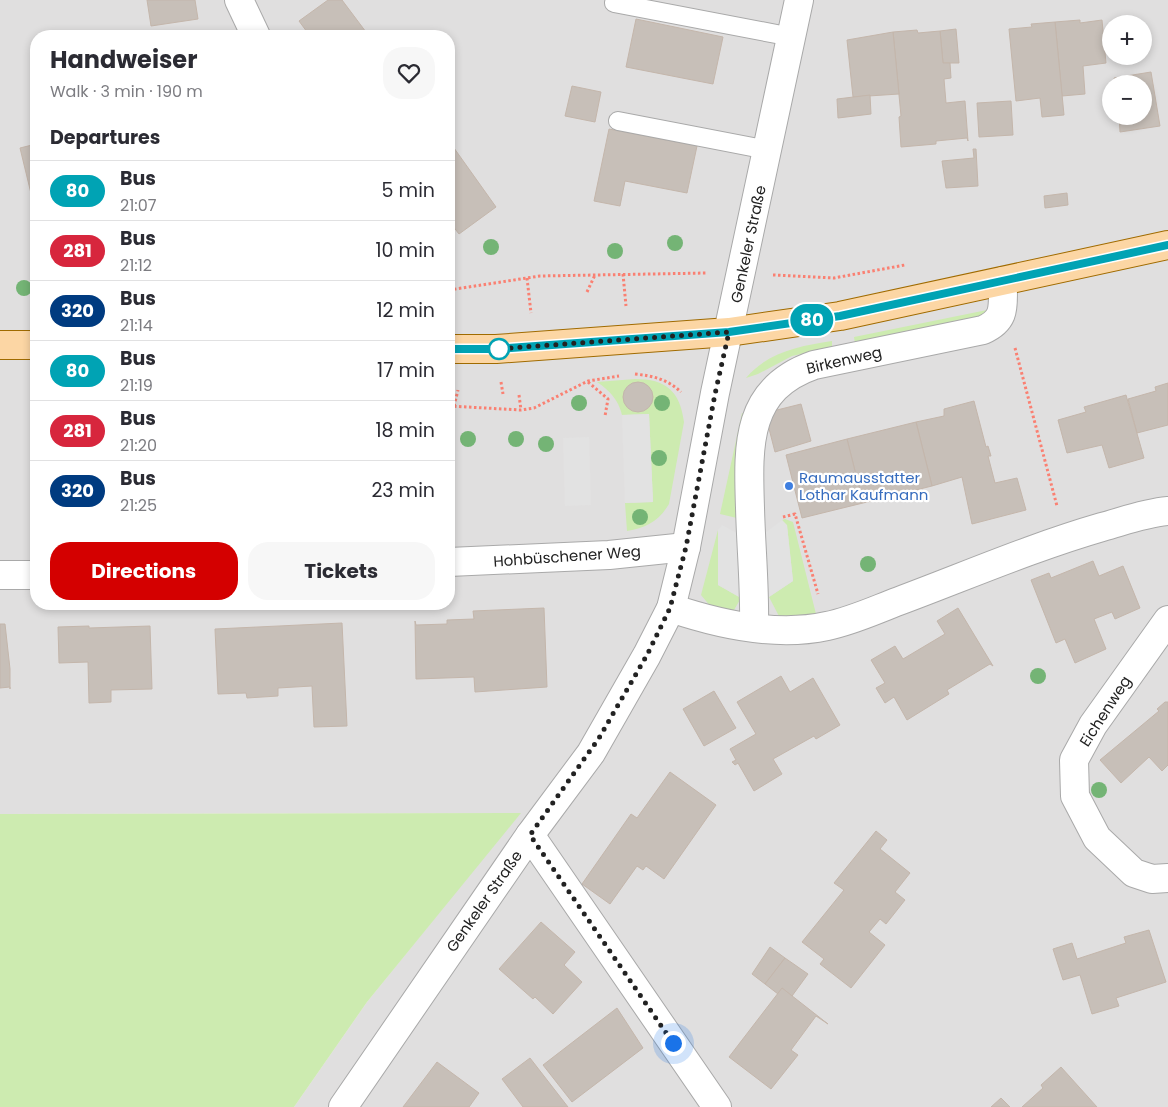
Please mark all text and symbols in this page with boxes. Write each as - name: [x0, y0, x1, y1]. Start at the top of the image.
- map controls: [1102, 15, 1152, 125]
- button: +: [1102, 15, 1152, 65]
- text: Handweiser: [50, 43, 197, 76]
- button: heart: [383, 47, 435, 99]
- button: −: [1102, 75, 1152, 125]
- text: Walk · 3 min · 190 m: [50, 80, 203, 103]
- text: Departures: [50, 124, 160, 151]
- text: Bus: [120, 165, 156, 192]
- text: 5 min: [382, 177, 435, 204]
- text: 80: [66, 178, 89, 203]
- street label: Genkeler Straße: [725, 183, 771, 305]
- text: 21:07: [120, 194, 157, 217]
- text: Bus: [120, 225, 156, 252]
- text: 10 min: [376, 237, 435, 264]
- text: 281: [63, 238, 92, 263]
- text: 21:12: [120, 254, 152, 277]
- text: Bus: [120, 285, 156, 312]
- text: 12 min: [377, 297, 435, 324]
- text: 320: [61, 298, 94, 323]
- line badge: 80: [790, 304, 834, 336]
- text: 80: [800, 307, 824, 332]
- text: 21:14: [120, 314, 153, 337]
- unlabelled marker: [488, 338, 510, 360]
- street label: Birkenweg: [804, 341, 884, 379]
- text: Bus: [120, 345, 156, 372]
- text: 17 min: [377, 357, 435, 384]
- text: 80: [66, 358, 89, 383]
- text: 21:19: [120, 374, 153, 397]
- text: Bus: [120, 405, 156, 432]
- text: 18 min: [375, 417, 435, 444]
- text: 281: [63, 418, 92, 443]
- text: 21:20: [120, 434, 157, 457]
- text: Bus: [120, 465, 156, 492]
- place label: Raumausstatter Lothar Kaufmann: [799, 467, 928, 505]
- text: 23 min: [371, 477, 435, 504]
- text: 320: [61, 478, 94, 503]
- marker: Raumausstatter Lothar Kaufmann: [783, 480, 795, 492]
- text: 21:25: [120, 494, 157, 517]
- street label: Hohbüschener Weg: [493, 540, 641, 572]
- button: Directions: [50, 542, 238, 600]
- button: Tickets: [248, 542, 435, 600]
- street label: Eichenweg: [1074, 671, 1136, 751]
- street label: Genkeler Straße: [441, 846, 527, 956]
- your location: [661, 1031, 686, 1056]

